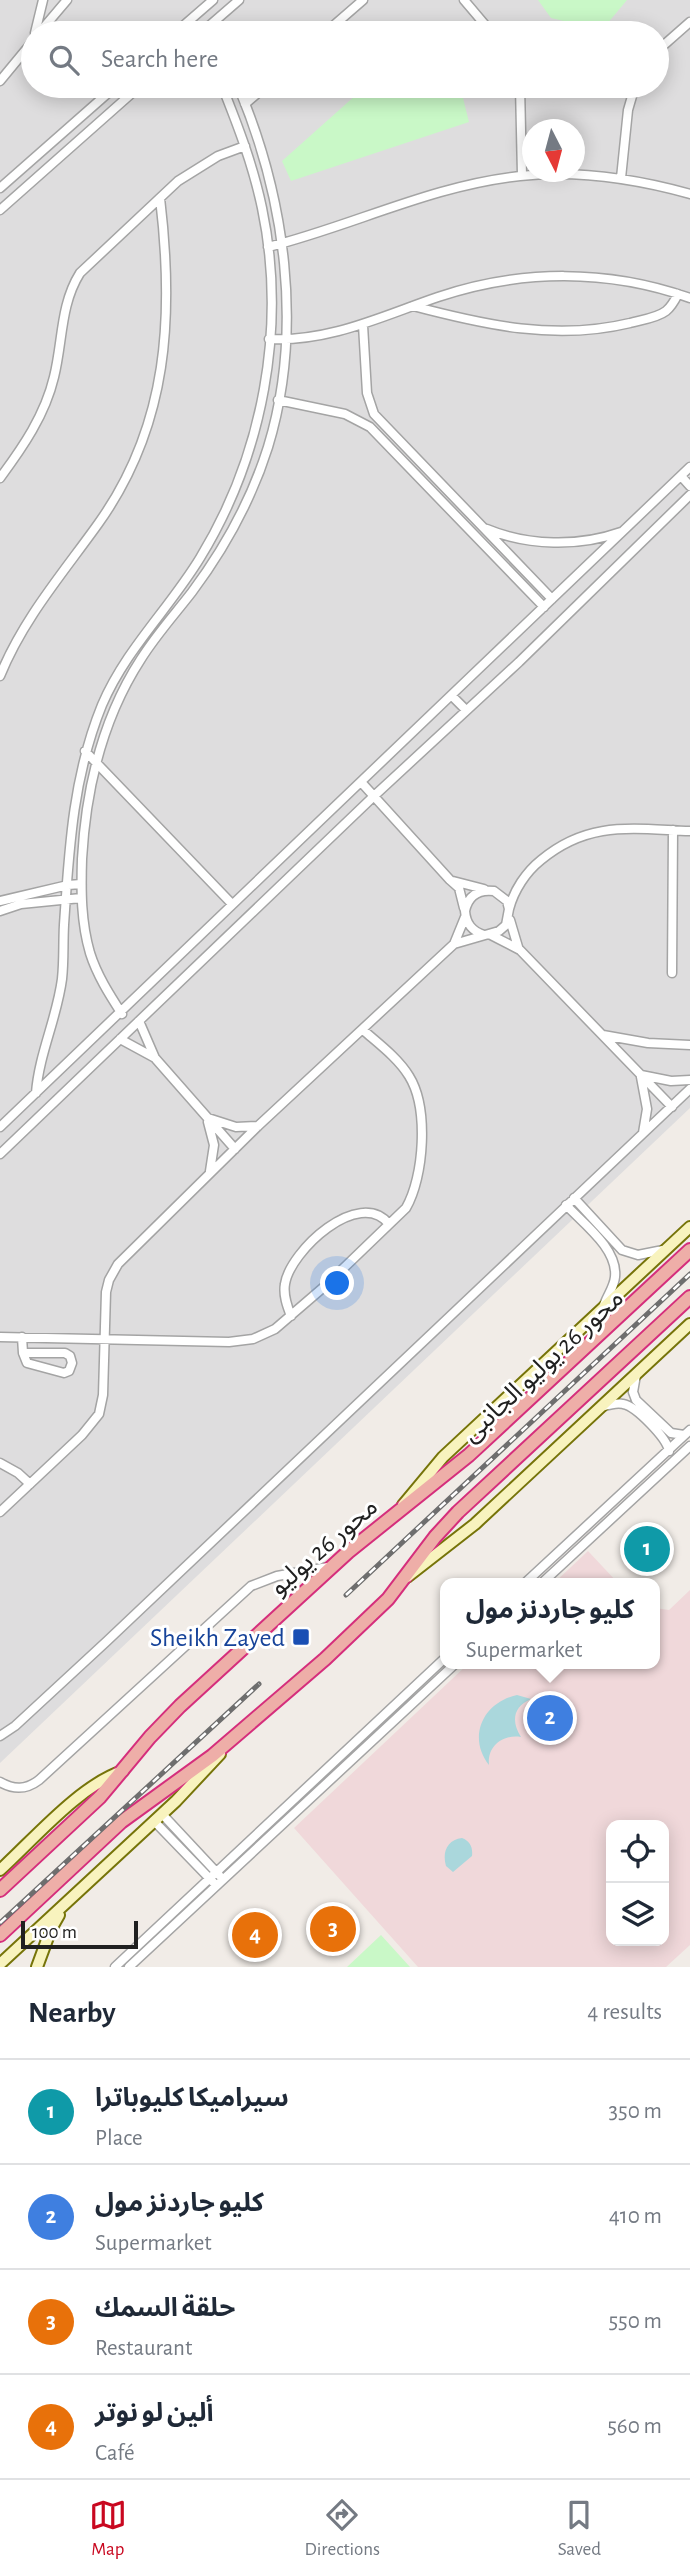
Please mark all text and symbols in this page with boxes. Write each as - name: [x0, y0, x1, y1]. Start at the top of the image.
- search box: [21, 21, 669, 98]
- icon: search: [45, 41, 83, 79]
- text: Search here: [101, 46, 219, 72]
- north arrow: [522, 119, 585, 182]
- your location: [320, 1266, 354, 1300]
- street label: محور 26 يوليو الجانبى: [457, 1285, 629, 1448]
- street label: محور 26 يوليو: [265, 1493, 383, 1601]
- pin: 1: [624, 1523, 670, 1575]
- popup: [440, 1578, 660, 1669]
- text: كليو جاردنز مول: [466, 1597, 634, 1623]
- place label: Sheikh Zayed: [150, 1625, 285, 1651]
- marker: Sheikh Zayed: [291, 1627, 311, 1647]
- text: Supermarket: [466, 1639, 582, 1662]
- pin: 2: [527, 1692, 573, 1744]
- map controls: [606, 1820, 669, 1946]
- button: locate: [606, 1820, 669, 1883]
- button: layers: [606, 1883, 669, 1946]
- pin: 3: [310, 1903, 356, 1955]
- pin: 4: [232, 1909, 278, 1961]
- scale bar: [21, 1918, 138, 1950]
- text: 100 m: [32, 1923, 77, 1942]
- text: Nearby: [28, 1998, 116, 2028]
- text: 4 results: [587, 2001, 662, 2024]
- text: سيراميكا كليوباترا: [95, 2085, 289, 2111]
- text: 1: [47, 2100, 55, 2123]
- text: 350 m: [609, 2100, 662, 2123]
- text: Place: [95, 2127, 143, 2150]
- text: كليو جاردنز مول: [95, 2190, 264, 2216]
- text: 2: [46, 2205, 56, 2228]
- text: 410 m: [609, 2205, 662, 2228]
- text: Supermarket: [95, 2232, 212, 2255]
- text: حلقة السمك: [95, 2295, 235, 2321]
- text: 3: [46, 2310, 56, 2333]
- text: 550 m: [608, 2310, 662, 2333]
- text: Restaurant: [95, 2337, 192, 2360]
- text: ألين لو نوتر: [95, 2400, 213, 2426]
- text: 4: [45, 2415, 57, 2438]
- text: 560 m: [607, 2415, 662, 2438]
- text: Café: [95, 2442, 135, 2465]
- tab: Map: [89, 2496, 127, 2561]
- tab: Directions: [304, 2496, 380, 2561]
- tab: Saved: [558, 2496, 601, 2561]

